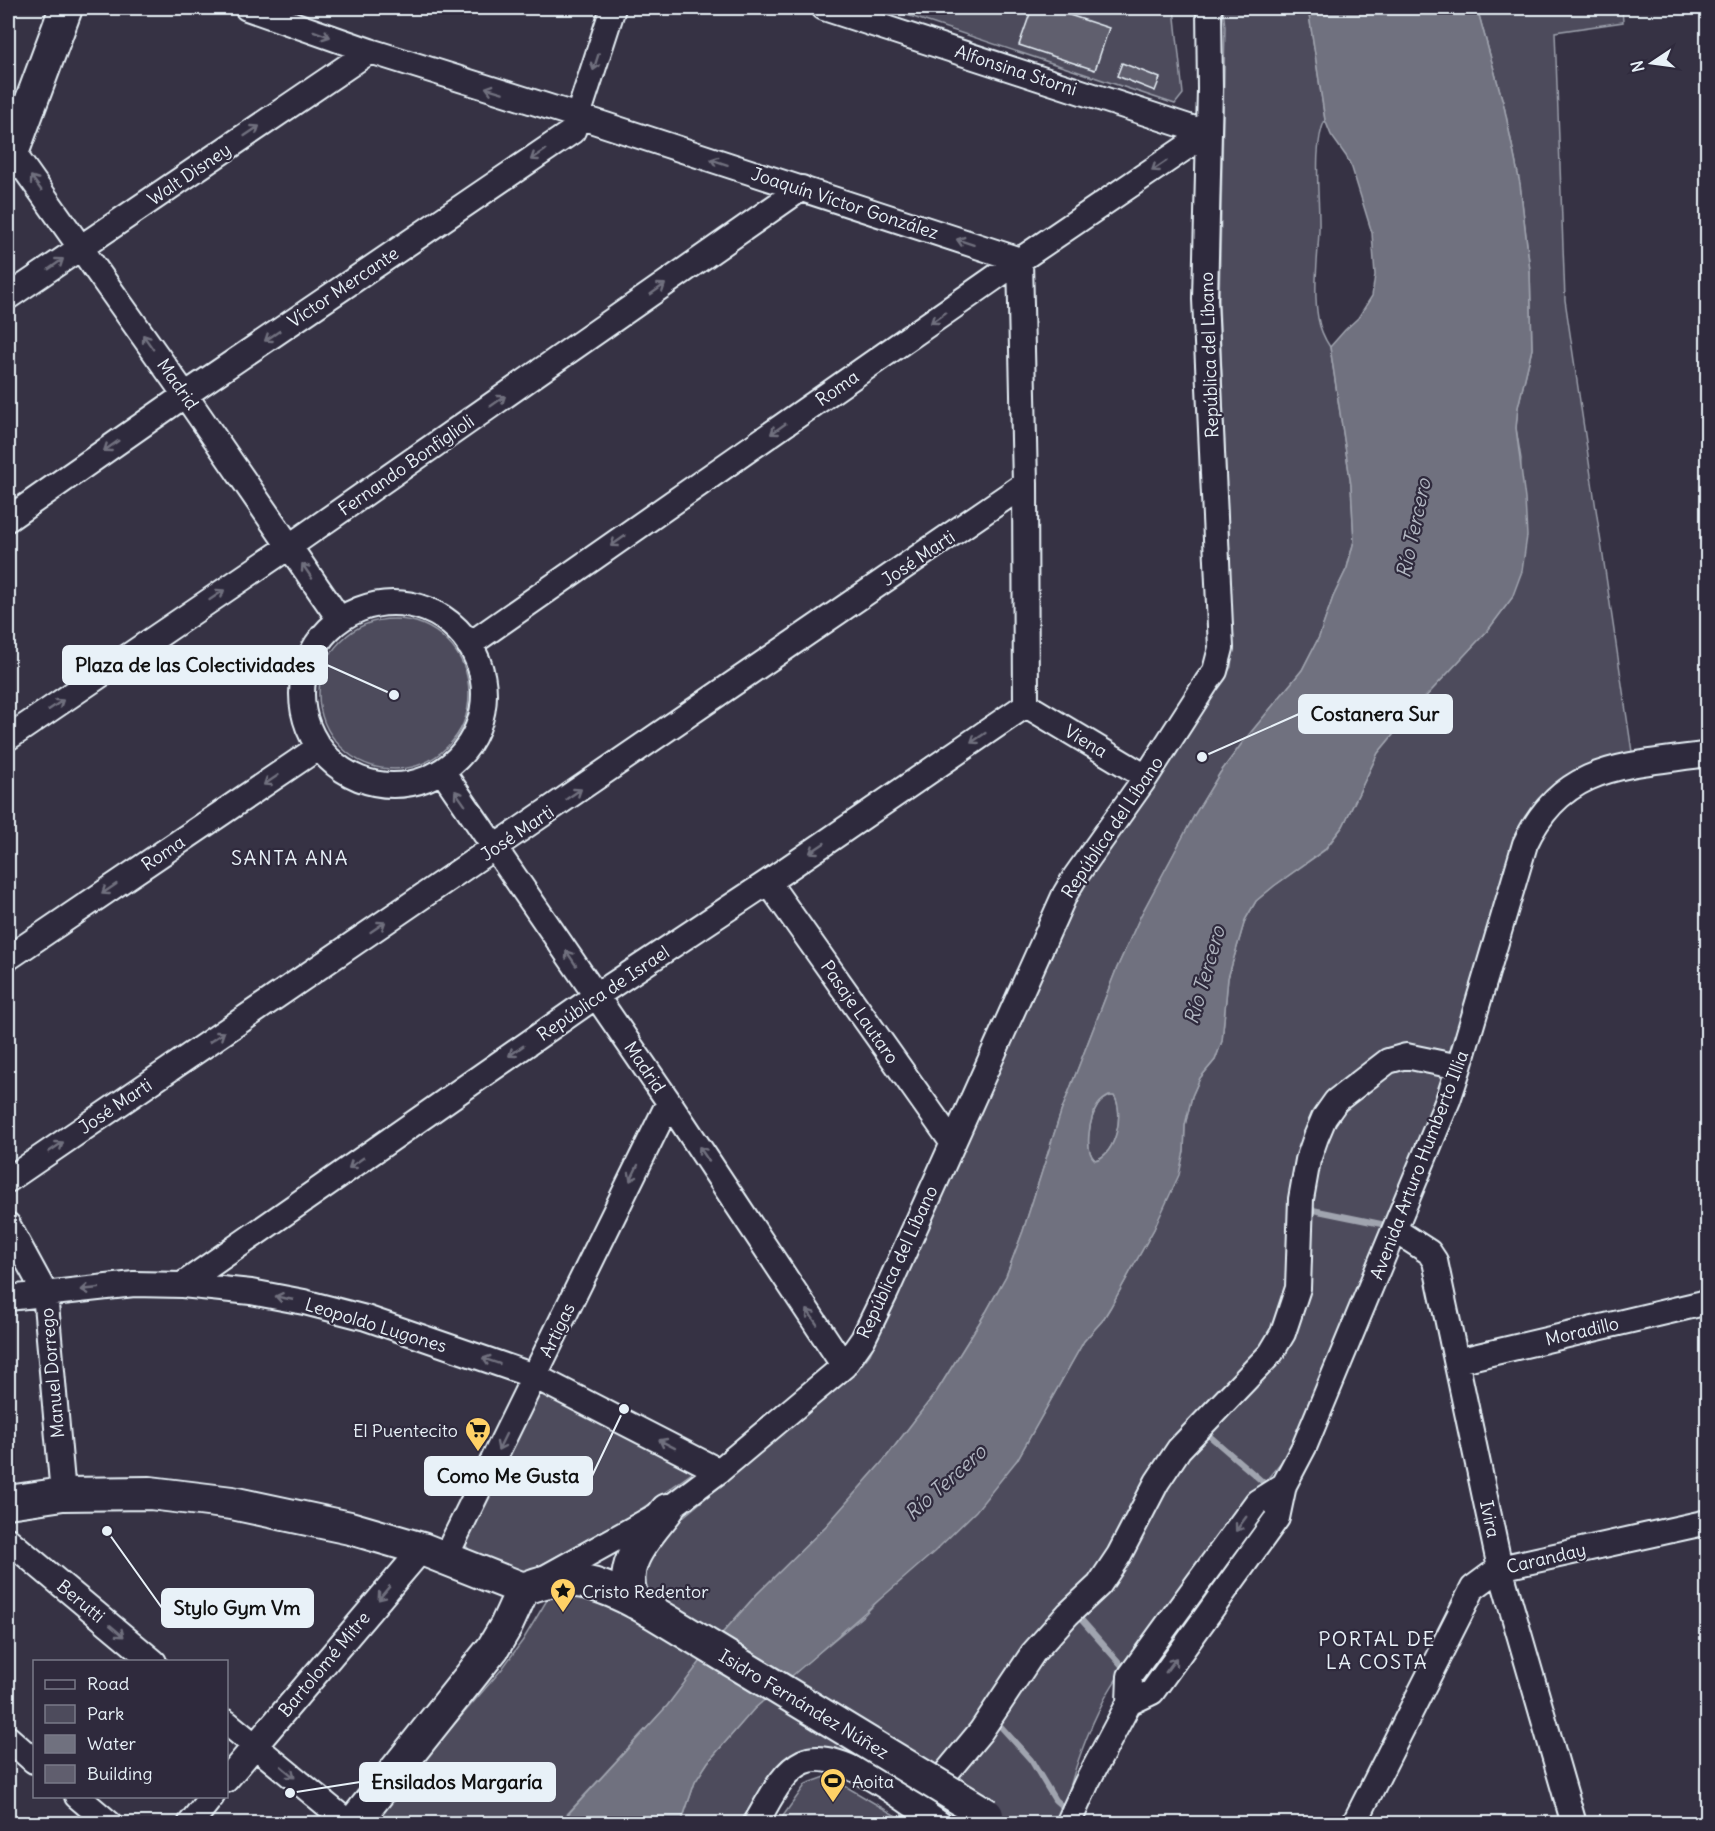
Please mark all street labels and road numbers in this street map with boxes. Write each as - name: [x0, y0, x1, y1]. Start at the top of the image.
- street label: Alfonsina Storni: [952, 39, 1080, 101]
- street label: Walt Disney: [143, 138, 235, 210]
- street label: Joaquín Víctor González: [748, 162, 942, 244]
- street label: Víctor Mercante: [283, 241, 403, 333]
- street label: República del Líbano: [1195, 272, 1223, 438]
- street label: Madrid: [152, 354, 204, 414]
- street label: Roma: [811, 365, 863, 411]
- street label: Fernando Bonfiglioli: [334, 409, 478, 521]
- street label: José Marti: [877, 525, 959, 591]
- street label: Viena: [1060, 719, 1112, 763]
- street label: República del Líbano: [1056, 752, 1168, 902]
- street label: José Marti: [476, 800, 558, 866]
- street label: Roma: [137, 830, 189, 876]
- street label: República de Israel: [532, 940, 674, 1046]
- street label: Pasaje Lautaro: [816, 956, 904, 1068]
- street label: Madrid: [619, 1037, 671, 1097]
- street label: Avenida Arturo Humberto Illia: [1365, 1047, 1473, 1283]
- street label: José Marti: [74, 1073, 156, 1139]
- street label: República del Líbano: [851, 1182, 943, 1342]
- street label: Leopoldo Lugones: [302, 1293, 450, 1357]
- street label: Artigas: [534, 1299, 580, 1361]
- street label: Manuel Dorrego: [35, 1307, 69, 1439]
- street label: Moradillo: [1543, 1311, 1621, 1351]
- street label: Ivira: [1475, 1498, 1505, 1540]
- street label: Caranday: [1504, 1538, 1588, 1578]
- street label: Berutti: [52, 1574, 110, 1628]
- street label: Bartolomé Mitre: [273, 1607, 375, 1721]
- street label: Isidro Fernández Núñez: [715, 1644, 894, 1764]

